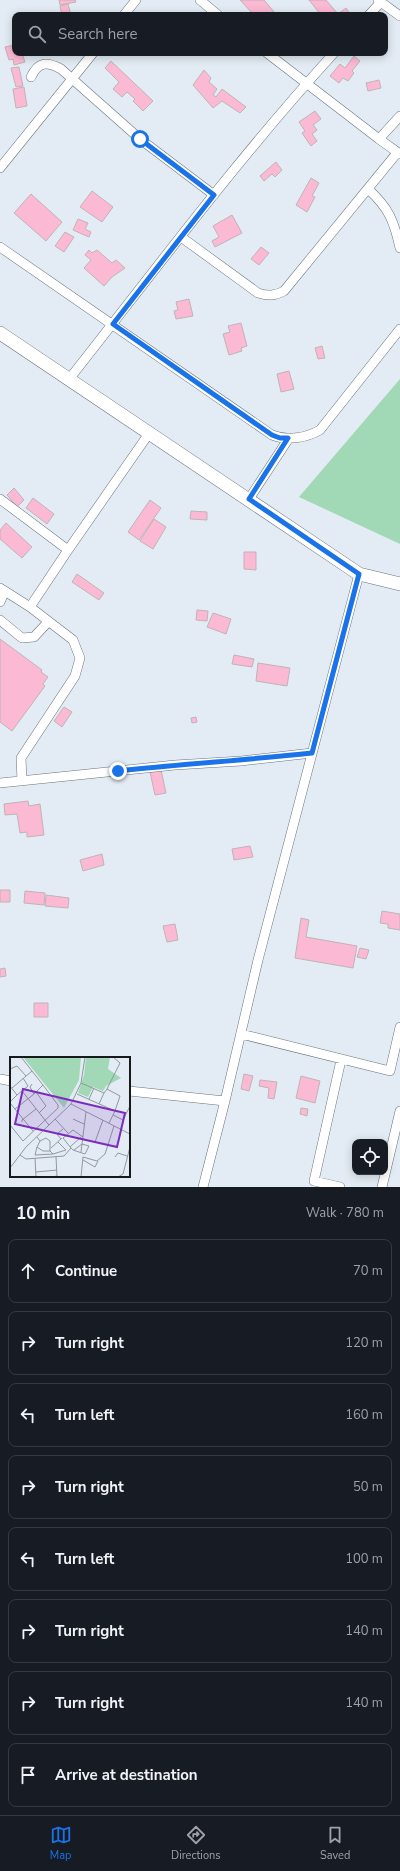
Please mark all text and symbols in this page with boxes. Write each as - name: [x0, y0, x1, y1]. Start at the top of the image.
- search box: [12, 12, 388, 56]
- icon: search: [26, 23, 48, 45]
- text: Search here: [58, 24, 138, 44]
- route start: [131, 130, 149, 148]
- route end: [109, 762, 127, 780]
- inset map: [10, 1057, 130, 1177]
- map controls: [352, 1139, 388, 1175]
- button: locate: [352, 1139, 388, 1175]
- text: 10 min: [16, 1202, 70, 1225]
- text: Walk · 780 m: [306, 1204, 384, 1222]
- icon: ahead: [17, 1260, 39, 1282]
- text: Continue: [55, 1261, 117, 1281]
- text: 70 m: [353, 1262, 383, 1280]
- icon: right: [17, 1332, 39, 1354]
- text: Turn right: [55, 1333, 124, 1353]
- text: 120 m: [345, 1334, 383, 1352]
- icon: left: [17, 1404, 39, 1426]
- text: Turn left: [55, 1405, 114, 1425]
- text: 160 m: [345, 1406, 383, 1424]
- icon: right: [17, 1476, 39, 1498]
- text: Turn right: [55, 1477, 124, 1497]
- text: 50 m: [353, 1478, 383, 1496]
- icon: left: [17, 1548, 39, 1570]
- text: Turn left: [55, 1549, 114, 1569]
- text: 100 m: [345, 1550, 383, 1568]
- icon: right: [17, 1620, 39, 1642]
- text: Turn right: [55, 1621, 124, 1641]
- text: 140 m: [345, 1622, 383, 1640]
- icon: right: [17, 1692, 39, 1714]
- text: Turn right: [55, 1693, 124, 1713]
- text: 140 m: [345, 1694, 383, 1712]
- icon: arrive: [17, 1764, 39, 1786]
- text: Arrive at destination: [55, 1765, 198, 1785]
- tab: Map: [50, 1824, 72, 1863]
- tab: Directions: [171, 1824, 221, 1863]
- tab: Saved: [320, 1824, 350, 1863]

